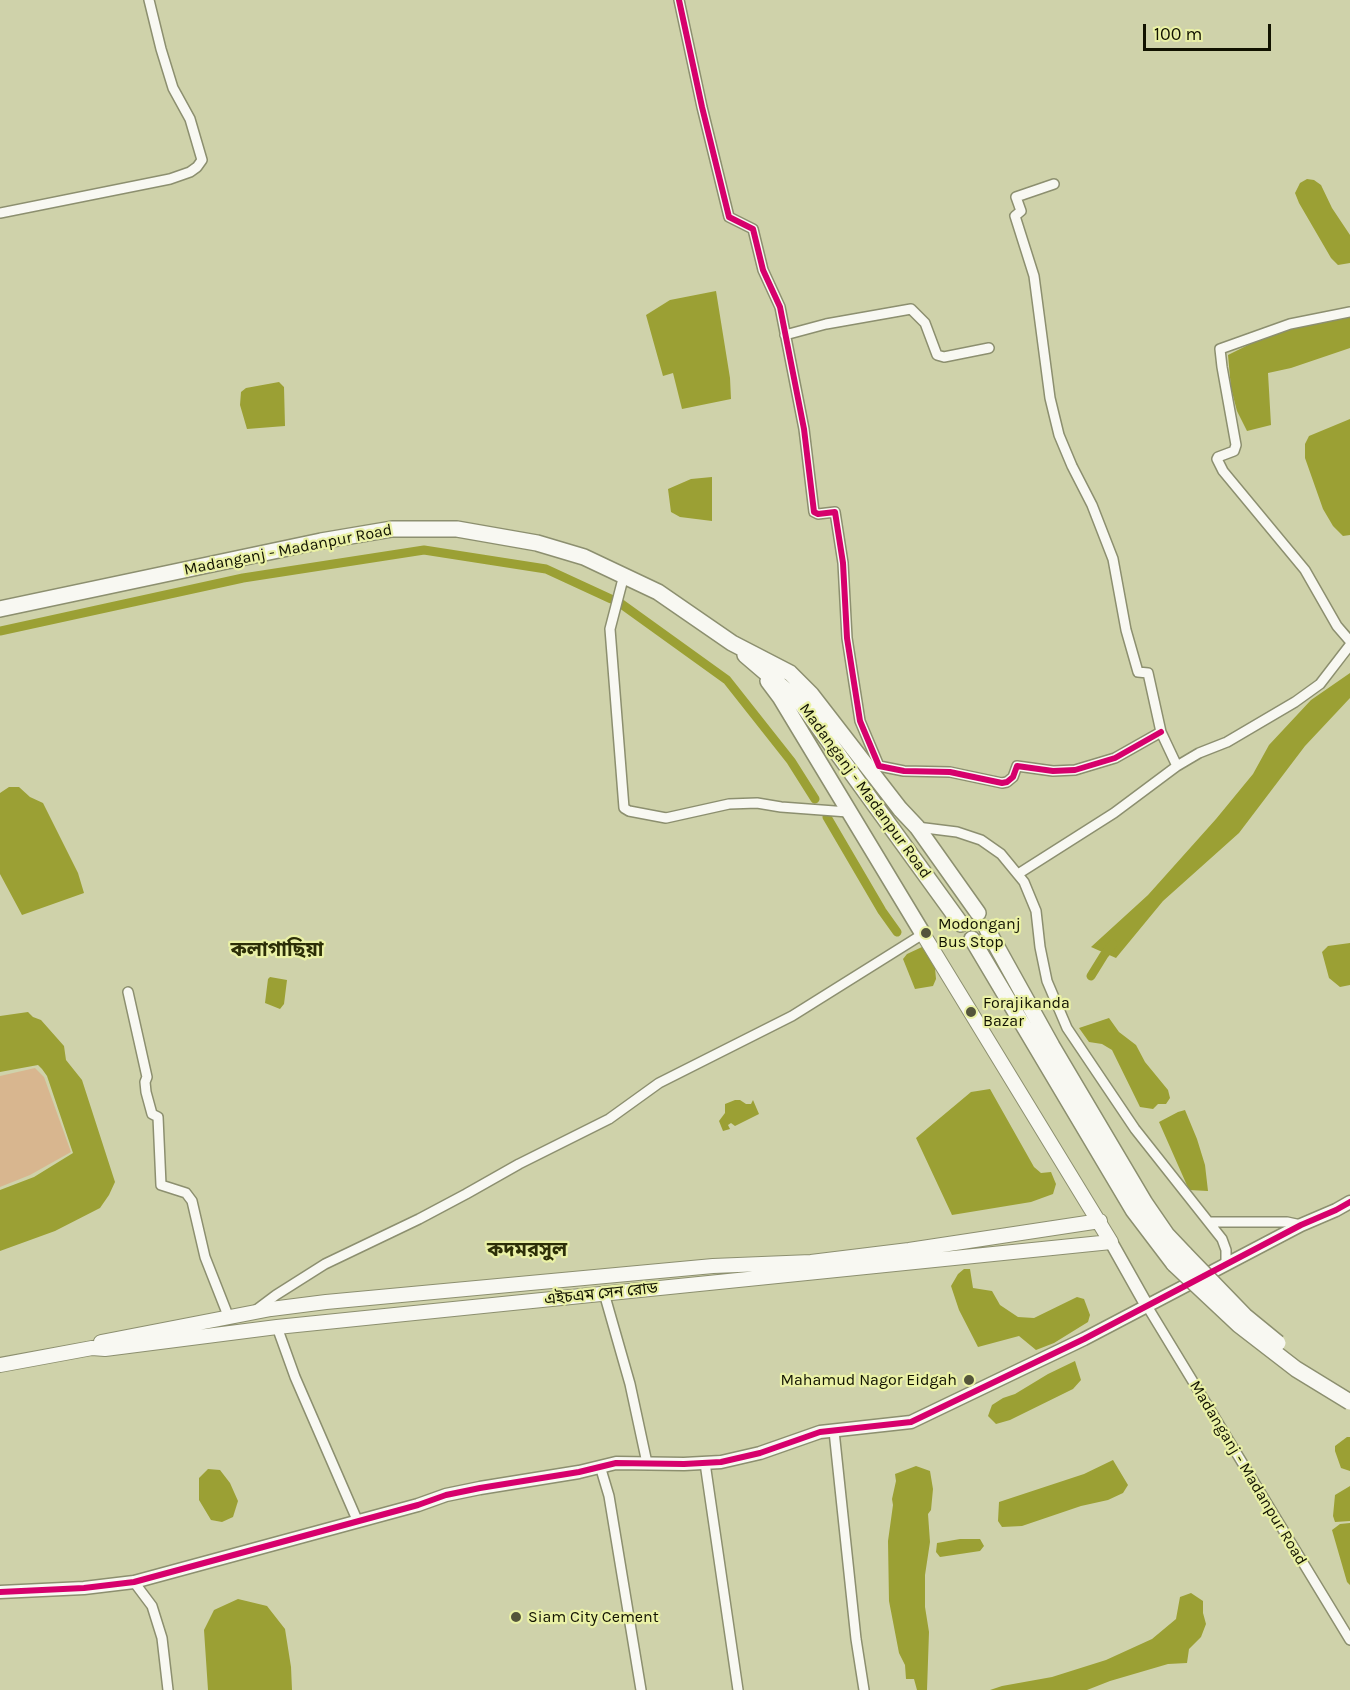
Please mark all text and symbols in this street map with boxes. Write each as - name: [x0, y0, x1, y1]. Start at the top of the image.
- scale bar: [1146, 12, 1274, 50]
- text: 100 m: [1154, 23, 1202, 45]
- street label: Madanganj - Madanpur Road: [182, 520, 394, 580]
- street label: Madanganj - Madanpur Road: [795, 700, 935, 882]
- place label: Modonganj Bus Stop: [938, 914, 1021, 952]
- marker: Modonganj Bus Stop: [919, 926, 933, 940]
- district label: কলাগাছিয়া: [230, 938, 324, 962]
- place label: Forajikanda Bazar: [983, 993, 1070, 1031]
- marker: Forajikanda Bazar: [964, 1005, 978, 1019]
- district label: কদমরসুল: [487, 1238, 567, 1262]
- street label: এইচএম সেন রোড: [543, 1278, 659, 1310]
- place label: Mahamud Nagor Eidgah: [780, 1370, 957, 1390]
- marker: Mahamud Nagor Eidgah: [962, 1373, 976, 1387]
- street label: Madanganj - Madanpur Road: [1185, 1377, 1311, 1569]
- place label: Siam City Cement: [528, 1607, 659, 1627]
- marker: Siam City Cement: [509, 1610, 523, 1624]

